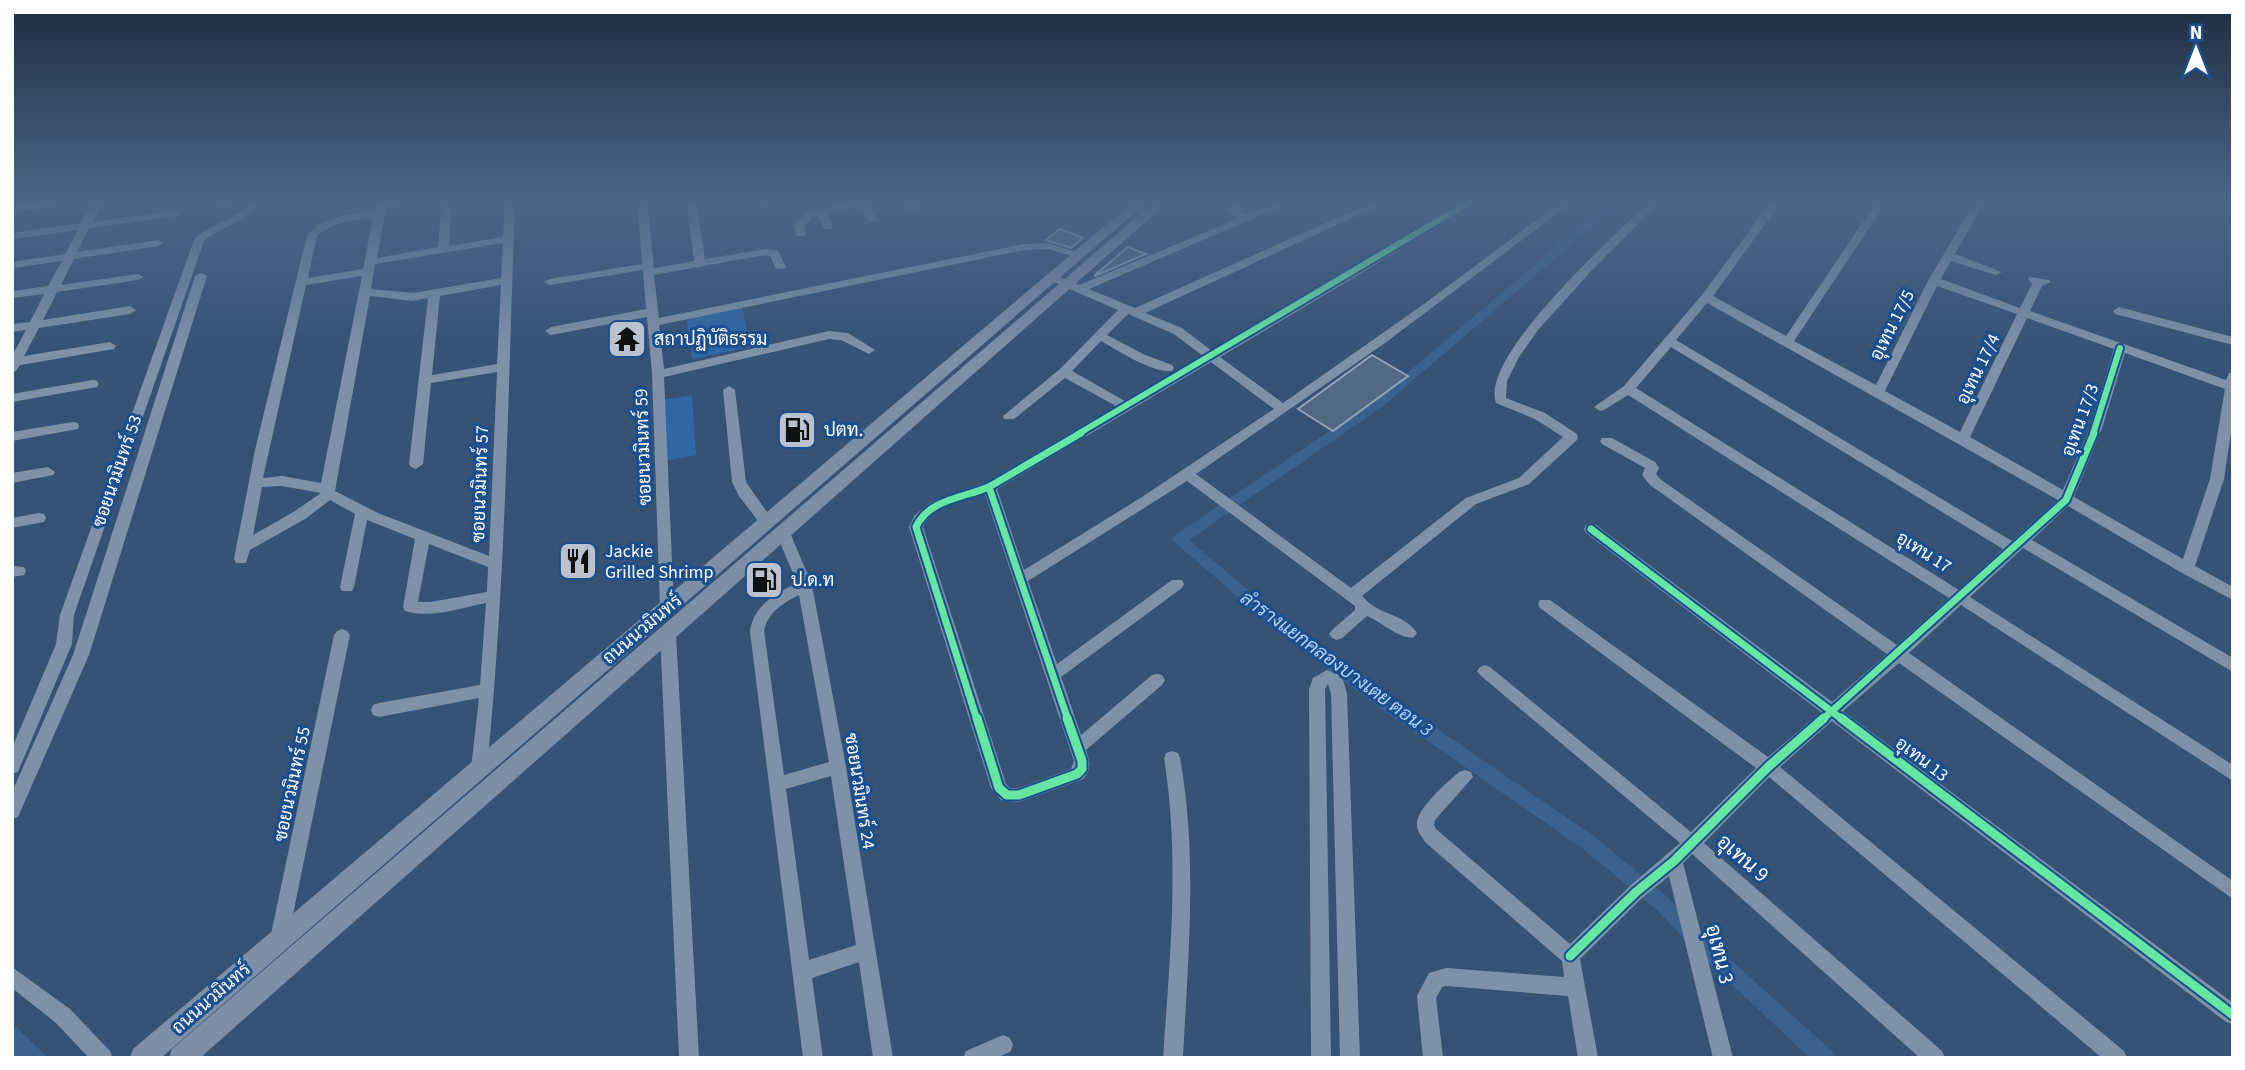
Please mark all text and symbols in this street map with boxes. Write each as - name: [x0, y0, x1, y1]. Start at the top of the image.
- north arrow: [2161, 14, 2231, 84]
- text: N: [2190, 20, 2202, 47]
- street label: อุเทน 17/5: [1864, 286, 1921, 365]
- temple icon: สถาปฏิบัติธรรม: [606, 318, 648, 360]
- place label: สถาปฏิบัติธรรม: [654, 327, 767, 352]
- street label: อุเทน 17/4: [1951, 329, 2006, 409]
- street label: อุเทน 17/3: [2056, 380, 2105, 460]
- street label: ซอยนวมินทร์ 59: [628, 388, 658, 506]
- fuel station icon: ปตท.: [776, 409, 818, 451]
- street label: ซอยนวมินทร์ 53: [86, 411, 148, 531]
- place label: ปตท.: [824, 418, 863, 443]
- street label: ซอยนวมินทร์ 57: [465, 425, 495, 543]
- street label: อุเทน 17: [1891, 526, 1956, 579]
- place label: Jackie Grilled Shrimp: [605, 539, 713, 585]
- restaurant icon: Jackie Grilled Shrimp: [557, 540, 599, 582]
- fuel station icon: ป.ด.ท: [743, 559, 785, 601]
- place label: ป.ด.ท: [791, 568, 834, 593]
- water label: ลำรางแยกคลองบางเตย ตอน 3: [1234, 585, 1438, 743]
- street label: ถนนนวมินทร์: [596, 588, 688, 670]
- street label: ซอยนวมินทร์ 55: [267, 724, 317, 844]
- street label: ซอยนวมินทร์ 24: [838, 731, 882, 851]
- street label: อุเทน 13: [1890, 731, 1954, 788]
- street label: อุเทน 9: [1710, 827, 1776, 889]
- street label: อุเทน 3: [1698, 921, 1742, 987]
- street label: ถนนนวมินทร์: [166, 956, 256, 1040]

